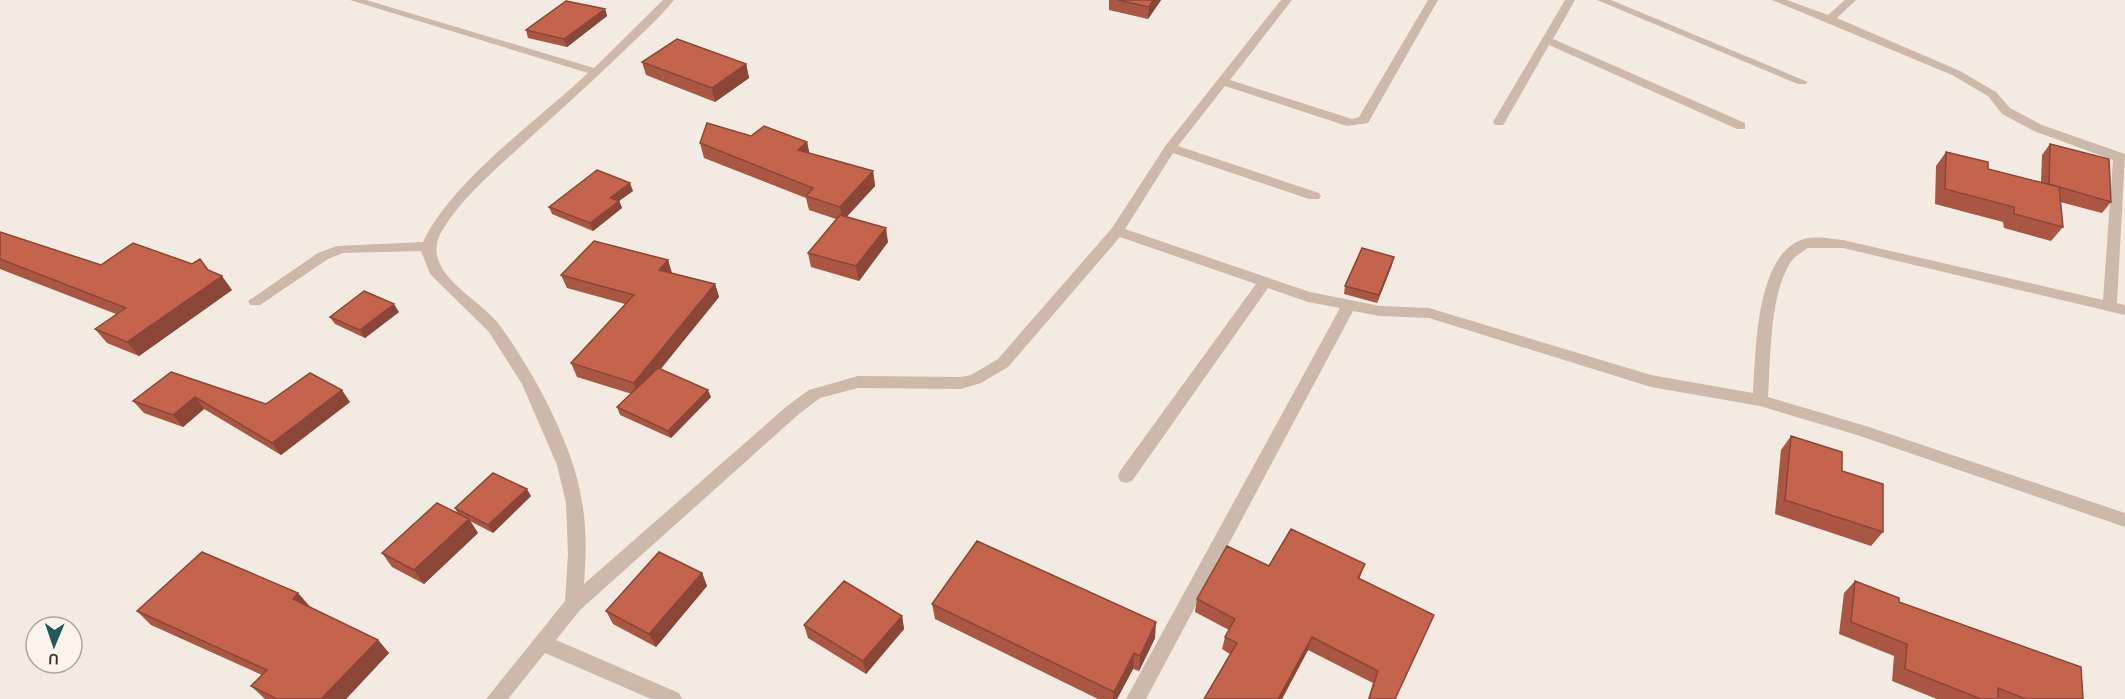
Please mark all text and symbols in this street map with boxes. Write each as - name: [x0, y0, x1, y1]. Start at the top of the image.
- north arrow: [24, 615, 84, 675]
- text: U: [48, 650, 59, 669]

